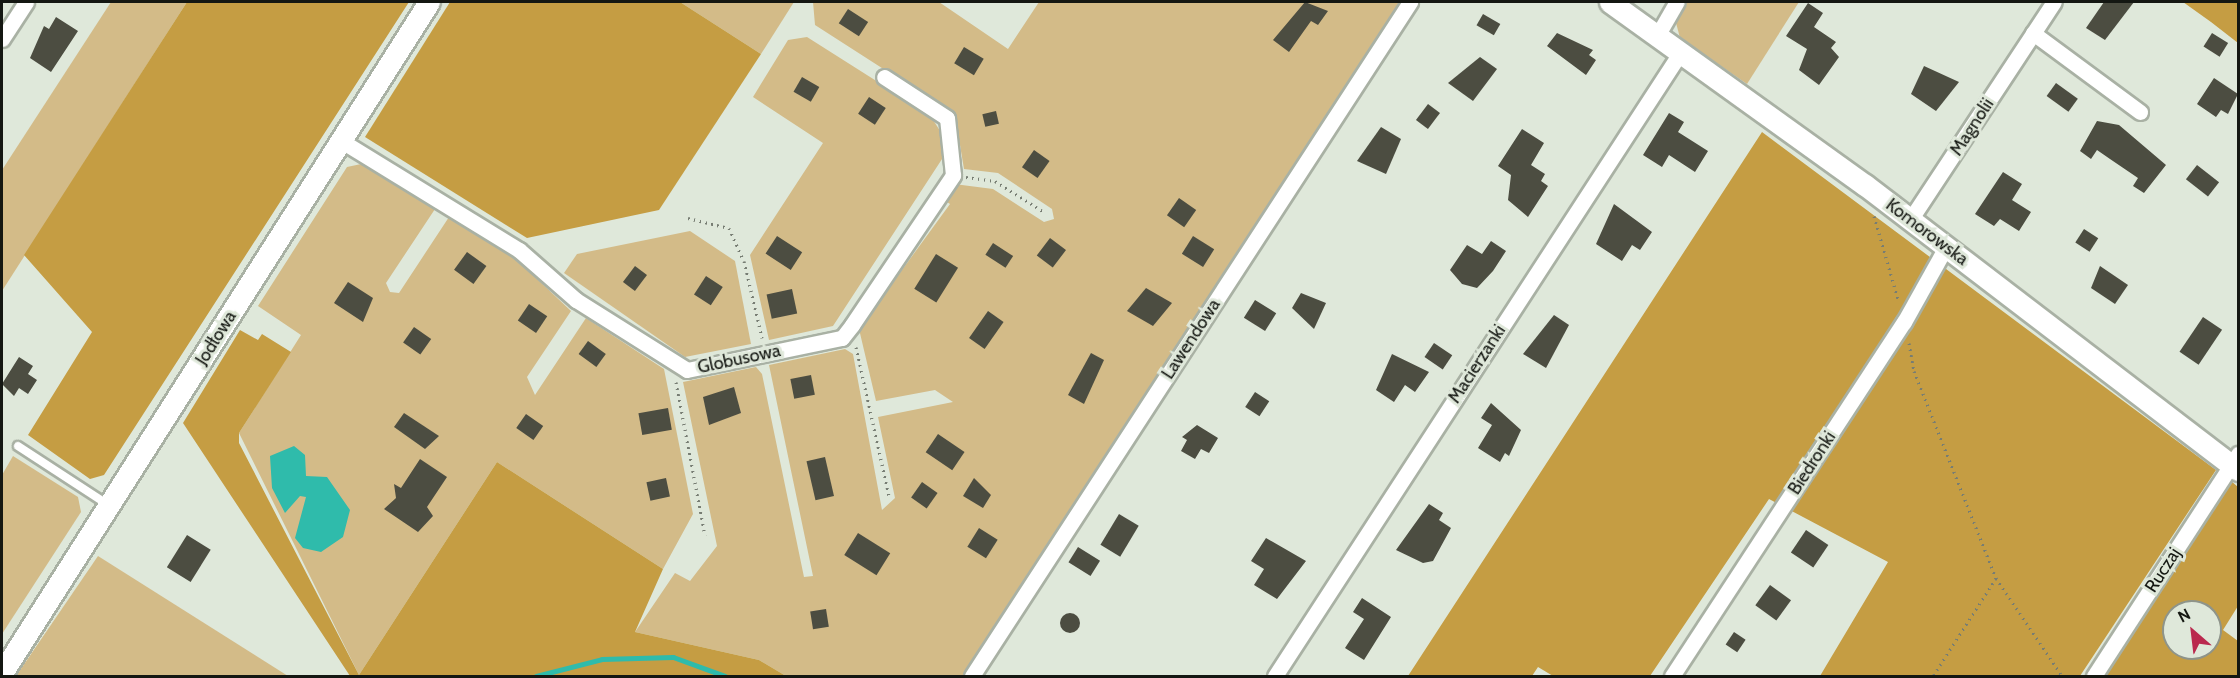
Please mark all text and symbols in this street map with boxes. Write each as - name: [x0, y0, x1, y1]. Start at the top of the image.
- street label: Magnolii: [1946, 94, 1998, 160]
- street label: Komorowska: [1882, 194, 1972, 270]
- street label: Lawendowa: [1157, 295, 1225, 383]
- street label: Jodłowa: [191, 307, 241, 369]
- street label: Macierzanki: [1444, 321, 1510, 407]
- street label: Globusowa: [696, 340, 782, 378]
- street label: Biedronki: [1784, 427, 1840, 499]
- street label: Ruczaj: [2141, 543, 2185, 597]
- north arrow: [2162, 600, 2222, 660]
- text: N: [2175, 604, 2194, 626]

